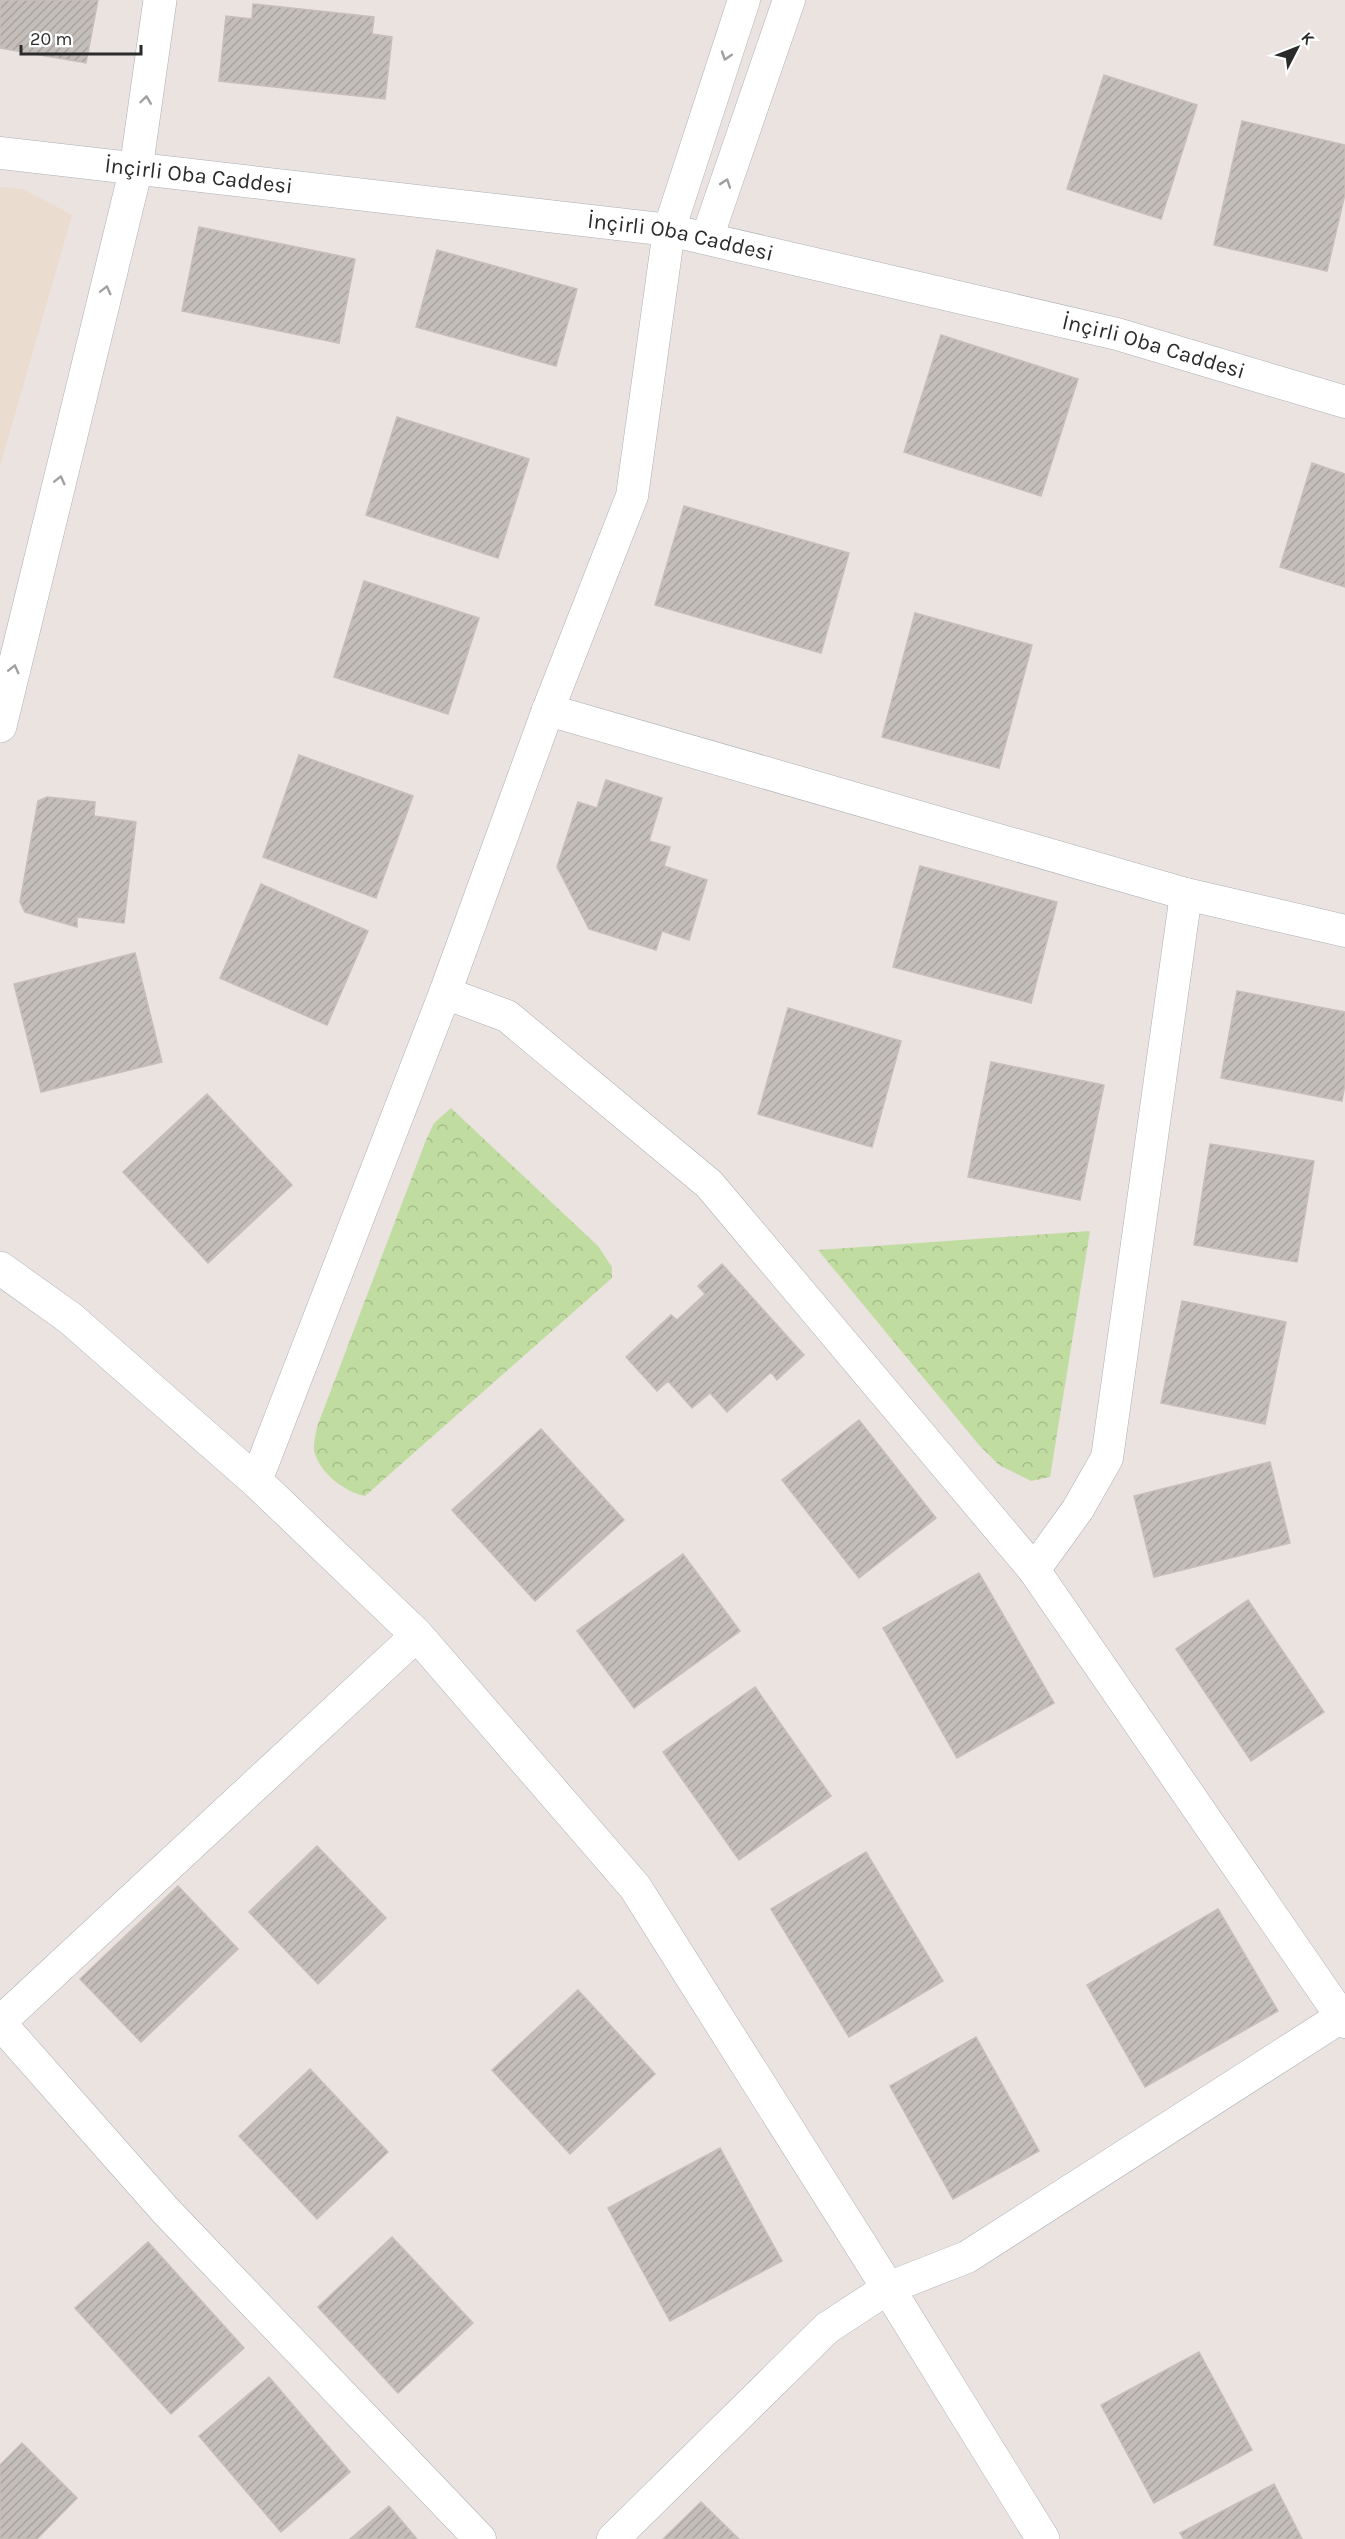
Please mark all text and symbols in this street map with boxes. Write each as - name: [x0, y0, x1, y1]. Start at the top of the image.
- scale bar: [21, 18, 141, 56]
- north arrow: [1267, 18, 1327, 78]
- text: 20 m: [30, 28, 72, 50]
- text: K: [1297, 28, 1319, 49]
- one-way arrow: [720, 50, 733, 61]
- one-way arrow: [139, 95, 151, 104]
- street label: İnçirli Oba Caddesi: [103, 152, 294, 200]
- one-way arrow: [719, 178, 732, 189]
- street label: İnçirli Oba Caddesi: [586, 208, 776, 267]
- one-way arrow: [99, 286, 112, 296]
- street label: İnçirli Oba Caddesi: [1060, 309, 1248, 385]
- one-way arrow: [53, 475, 66, 485]
- one-way arrow: [6, 664, 19, 674]

